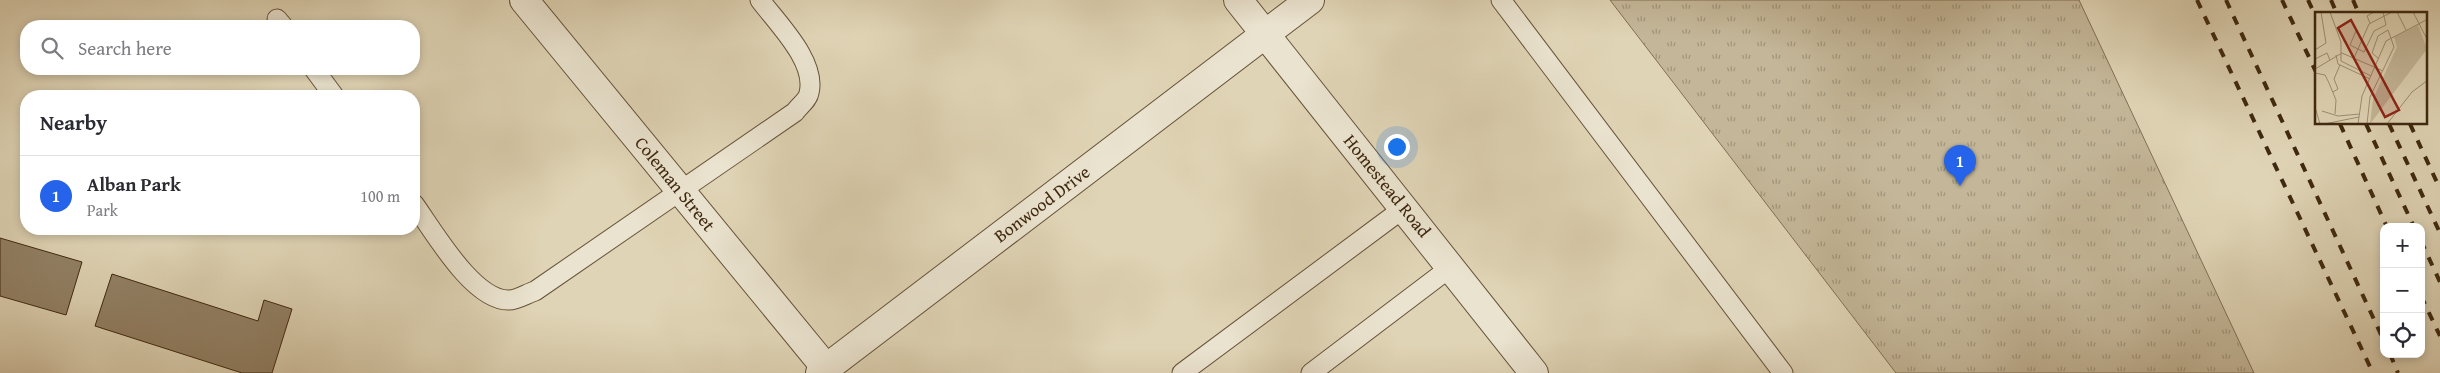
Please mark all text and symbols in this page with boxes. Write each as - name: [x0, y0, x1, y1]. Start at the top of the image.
- inset map: [2315, 12, 2428, 125]
- search box: [20, 20, 420, 75]
- icon: search: [38, 34, 66, 62]
- text: Search here: [78, 34, 172, 62]
- text: Nearby: [40, 107, 107, 138]
- street label: Homestead Road: [1337, 128, 1438, 243]
- street label: Coleman Street: [629, 130, 723, 237]
- your location: [1384, 134, 1410, 160]
- pin: 1: [1944, 145, 1976, 186]
- street label: Bonwood Drive: [988, 158, 1095, 249]
- text: Alban Park: [87, 170, 181, 198]
- text: 1: [52, 184, 60, 208]
- text: 100 m: [360, 184, 400, 208]
- text: Park: [87, 198, 118, 222]
- map controls: [2380, 223, 2425, 358]
- button: +: [2380, 223, 2425, 268]
- button: −: [2380, 268, 2425, 313]
- button: locate: [2380, 313, 2425, 358]

